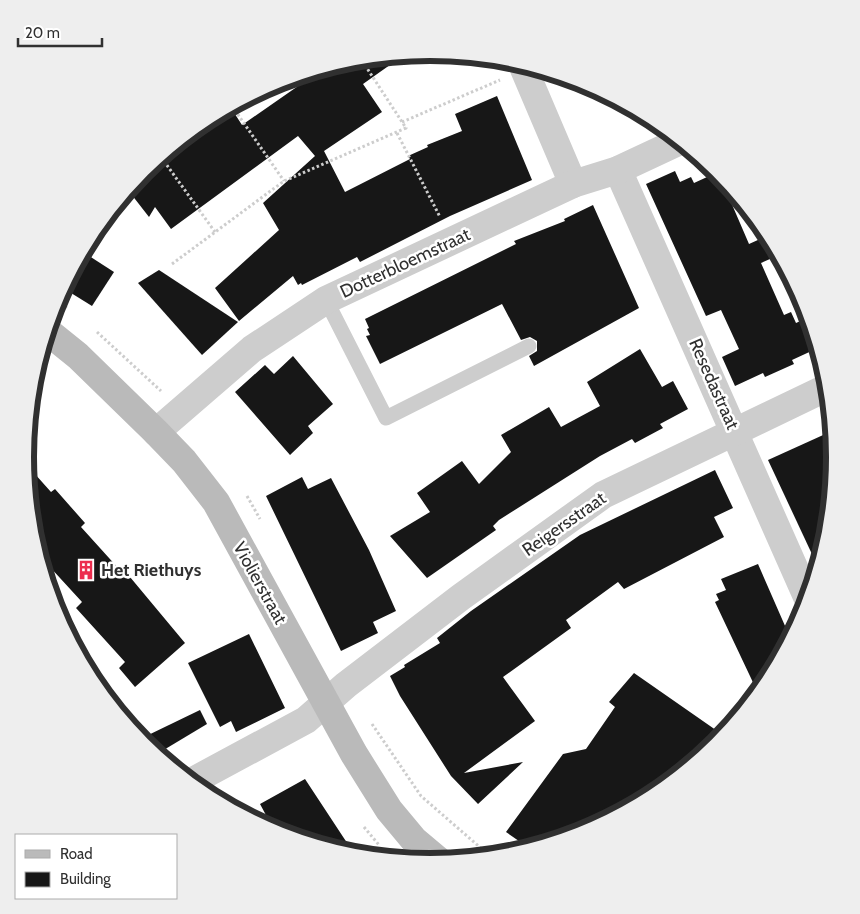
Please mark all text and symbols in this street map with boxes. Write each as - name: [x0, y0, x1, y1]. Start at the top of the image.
- scale bar: [18, 15, 101, 47]
- text: 20 m: [25, 24, 60, 42]
- street label: Dotterbloemstraat: [336, 223, 474, 303]
- street label: Resedastraat: [684, 335, 744, 433]
- street label: Reigersstraat: [518, 487, 610, 561]
- street label: Violierstraat: [228, 538, 292, 628]
- building icon: Het Riethuys: [75, 559, 97, 581]
- place label: Het Riethuys: [101, 559, 202, 581]
- legend: [15, 834, 178, 899]
- text: Road: [60, 845, 93, 863]
- text: Building: [60, 870, 111, 888]

